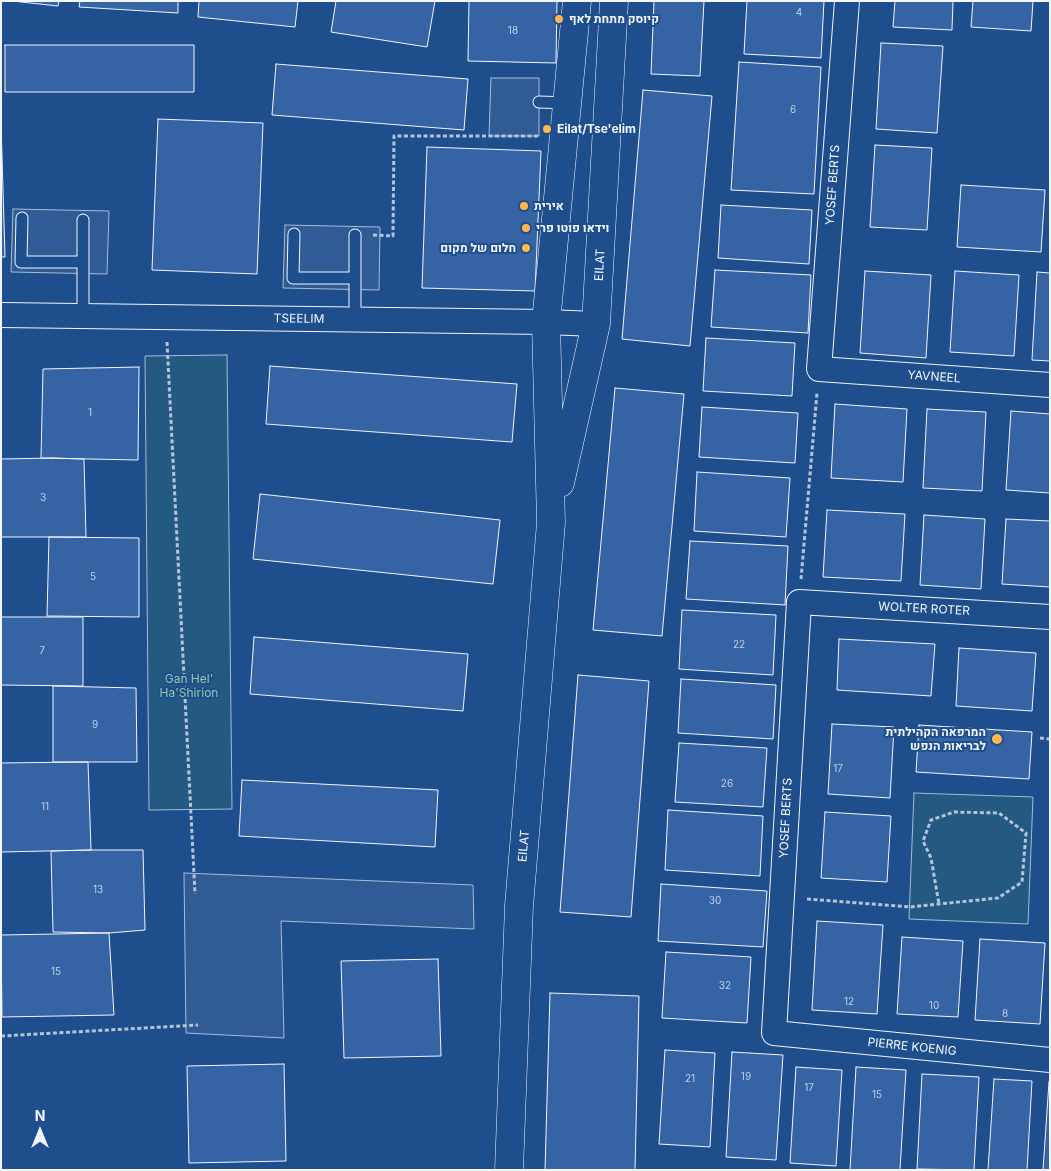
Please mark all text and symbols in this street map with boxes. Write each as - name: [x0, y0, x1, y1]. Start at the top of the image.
- house number: 4: [796, 7, 802, 19]
- place label: קיוסק מתחת לאף: [569, 12, 659, 26]
- marker: קיוסק מתחת לאף: [553, 13, 565, 25]
- house number: 18: [508, 25, 518, 37]
- house number: 6: [790, 104, 796, 116]
- place label: Eilat/Tse'elim: [557, 122, 636, 136]
- marker: Eilat/Tse'elim: [541, 123, 553, 135]
- street label: YOSEF BERTS: [823, 144, 843, 226]
- place label: אירית: [534, 199, 564, 213]
- marker: אירית: [518, 200, 530, 212]
- place label: וידאו פוטו פרי: [536, 221, 609, 235]
- marker: וידאו פוטו פרי: [520, 222, 532, 234]
- place label: חלום של מקום: [440, 241, 516, 255]
- marker: חלום של מקום: [520, 242, 532, 254]
- street label: EILAT: [592, 249, 608, 281]
- street label: TSEELIM: [274, 311, 324, 327]
- street label: YAVNEEL: [907, 368, 961, 386]
- house number: 1: [88, 407, 92, 419]
- house number: 3: [40, 492, 46, 504]
- house number: 5: [90, 571, 96, 583]
- street label: WOLTER ROTER: [878, 599, 970, 619]
- house number: 22: [733, 639, 745, 651]
- house number: 7: [39, 645, 45, 657]
- park label: Gan Hel' Ha'Shirion: [160, 672, 218, 700]
- house number: 9: [92, 719, 98, 731]
- place label: המרפאה הקהילתית לבריאות הנפש: [886, 725, 986, 753]
- marker: המרפאה הקהילתית לבריאות הנפש: [990, 732, 1004, 746]
- house number: 17: [833, 763, 843, 775]
- street label: YOSEF BERTS: [777, 777, 795, 859]
- house number: 26: [721, 778, 733, 790]
- house number: 11: [41, 801, 49, 813]
- street label: EILAT: [515, 829, 533, 863]
- house number: 13: [93, 884, 103, 896]
- house number: 30: [709, 895, 721, 907]
- house number: 15: [51, 966, 61, 978]
- house number: 32: [719, 980, 731, 992]
- house number: 12: [844, 996, 854, 1008]
- house number: 10: [929, 1000, 939, 1012]
- house number: 8: [1002, 1008, 1008, 1020]
- street label: PIERRE KOENIG: [867, 1035, 957, 1059]
- house number: 19: [741, 1071, 751, 1083]
- house number: 21: [685, 1073, 695, 1085]
- house number: 17: [804, 1082, 814, 1094]
- house number: 15: [872, 1089, 882, 1101]
- north arrow: [15, 1106, 65, 1156]
- text: N: [35, 1107, 45, 1124]

